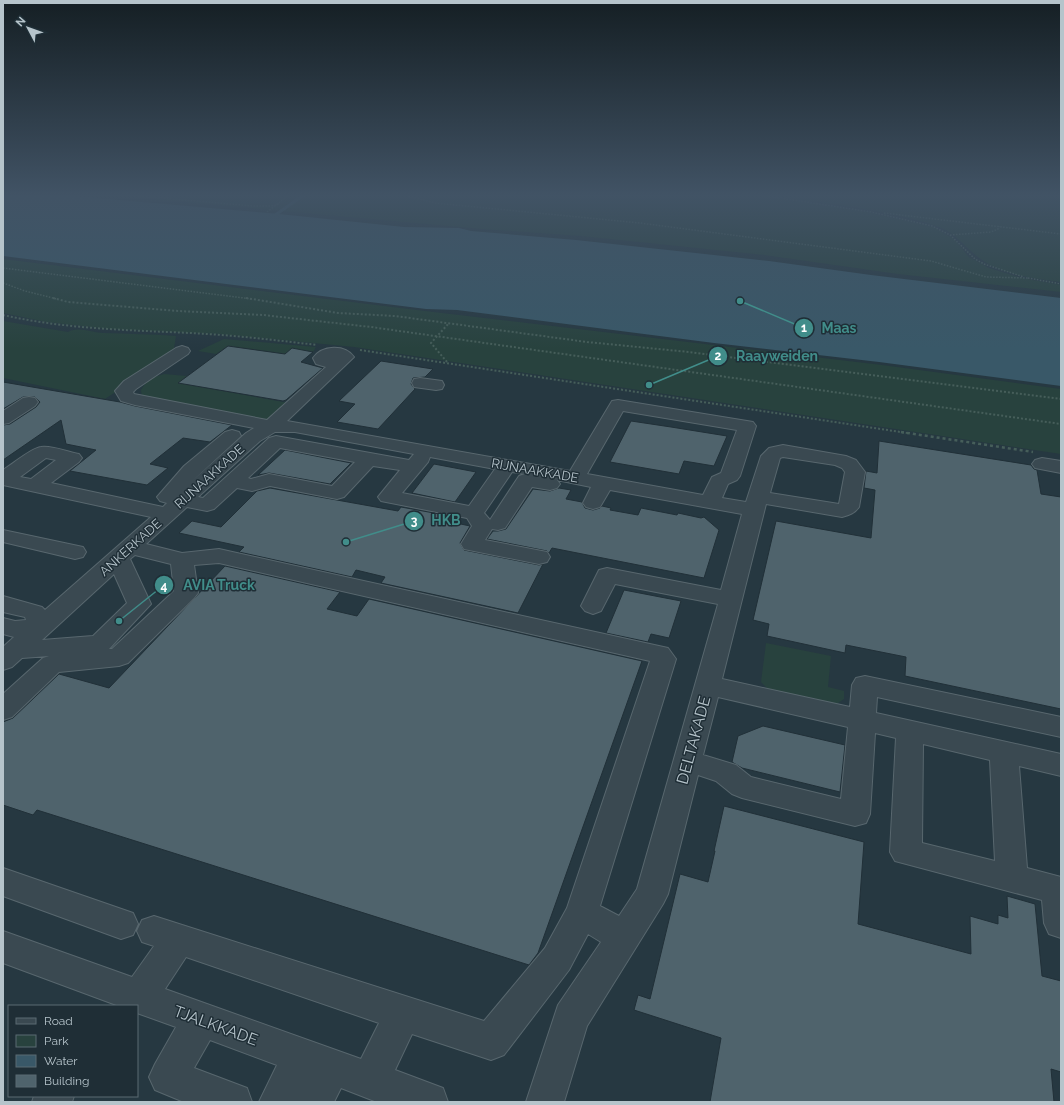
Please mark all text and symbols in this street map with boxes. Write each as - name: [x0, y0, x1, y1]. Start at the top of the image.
- north arrow: [8, 8, 48, 48]
- text: N: [13, 14, 28, 29]
- callout: Maas: [794, 315, 865, 341]
- text: Maas: [821, 320, 857, 336]
- text: 1: [801, 321, 807, 335]
- callout: Raayweiden: [708, 343, 826, 369]
- text: Raayweiden: [736, 348, 818, 364]
- text: 2: [715, 349, 722, 363]
- street label: RIJNAAKKADE: [172, 441, 247, 511]
- street label: RIJNAAKKADE: [490, 455, 580, 486]
- callout: HKB: [404, 508, 469, 534]
- text: HKB: [431, 512, 461, 528]
- text: 3: [411, 514, 418, 528]
- street label: ANKERKADE: [96, 516, 164, 579]
- callout: AVIA Truck: [154, 572, 263, 598]
- text: AVIA Truck: [183, 577, 255, 593]
- text: 4: [161, 579, 168, 593]
- street label: DELTAKADE: [673, 694, 714, 786]
- street label: TJALKKADE: [171, 1001, 261, 1050]
- legend: [8, 1005, 138, 1097]
- text: Road: [44, 1014, 73, 1028]
- text: Park: [44, 1034, 69, 1048]
- text: Water: [44, 1054, 78, 1068]
- text: Building: [44, 1074, 90, 1088]

